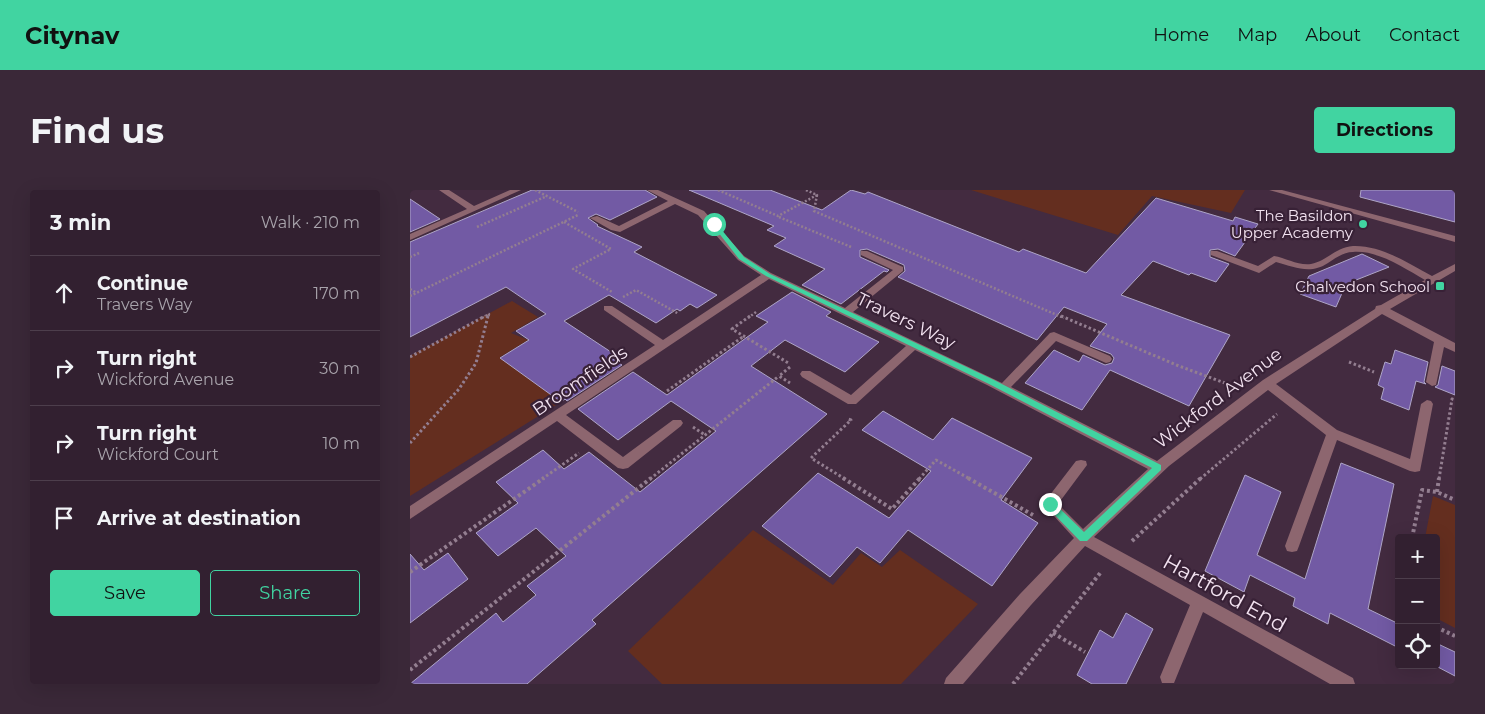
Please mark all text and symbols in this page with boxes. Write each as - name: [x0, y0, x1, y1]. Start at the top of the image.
- text: Citynav: [25, 21, 119, 50]
- text: Home: [1153, 24, 1209, 46]
- text: Map: [1237, 24, 1277, 46]
- text: About: [1305, 24, 1361, 46]
- text: Contact: [1389, 24, 1460, 46]
- button: Directions: [1314, 107, 1455, 153]
- text: Find us: [30, 109, 164, 152]
- place label: The Basildon Upper Academy: [1231, 206, 1354, 242]
- text: 3 min: [50, 210, 111, 235]
- text: Walk · 210 m: [261, 213, 360, 232]
- route start: [703, 213, 726, 236]
- marker: The Basildon Upper Academy: [1357, 218, 1369, 230]
- text: Continue: [97, 272, 188, 295]
- place label: Chalvedon School: [1295, 277, 1430, 296]
- icon: ahead: [50, 279, 78, 307]
- marker: Chalvedon School: [1434, 280, 1446, 292]
- text: 170 m: [313, 284, 360, 303]
- street label: Travers Way: [853, 288, 959, 354]
- text: Travers Way: [97, 295, 192, 314]
- street label: Broomfields: [528, 341, 632, 421]
- street label: Wickford Avenue: [1150, 343, 1286, 453]
- text: Turn right: [97, 347, 197, 370]
- icon: right: [50, 354, 78, 382]
- text: 30 m: [319, 359, 360, 378]
- text: Wickford Avenue: [97, 370, 234, 389]
- text: Turn right: [97, 422, 197, 445]
- icon: right: [50, 429, 78, 457]
- text: 10 m: [322, 434, 360, 453]
- text: Wickford Court: [97, 445, 219, 464]
- route end: [1039, 493, 1062, 516]
- icon: arrive: [50, 504, 78, 532]
- text: Arrive at destination: [97, 507, 301, 530]
- map controls: [1395, 534, 1440, 669]
- button: +: [1395, 534, 1440, 579]
- street label: Hartford End: [1159, 549, 1291, 637]
- button: Save: [50, 570, 200, 616]
- button: Share: [210, 570, 360, 616]
- button: −: [1395, 579, 1440, 624]
- button: locate: [1395, 624, 1440, 669]

